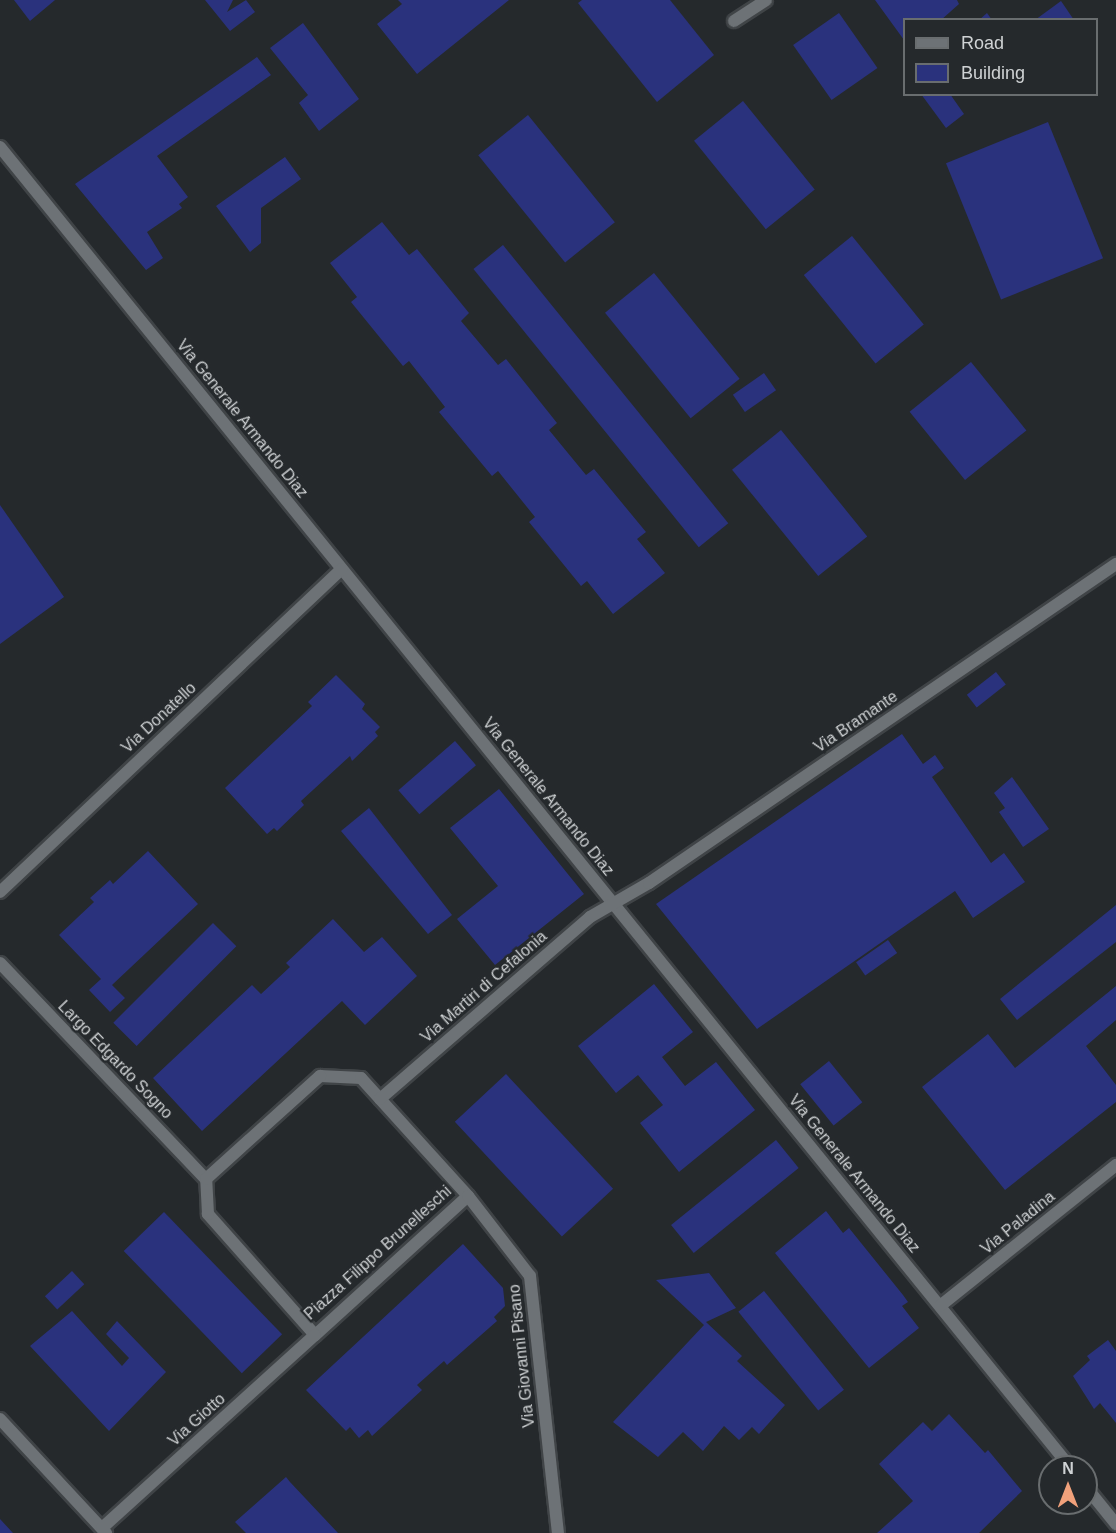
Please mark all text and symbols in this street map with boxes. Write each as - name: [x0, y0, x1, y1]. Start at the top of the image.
- legend: [903, 18, 1098, 96]
- text: Road: [961, 33, 1004, 53]
- text: Building: [961, 63, 1025, 83]
- street label: Via Generale Armando Diaz: [172, 336, 312, 502]
- street label: Via Donatello: [118, 679, 200, 757]
- street label: Via Bramante: [811, 687, 901, 757]
- street label: Via Generale Armando Diaz: [478, 714, 618, 880]
- street label: Via Martiri di Cefalonia: [417, 927, 551, 1047]
- street label: Largo Edgardo Sogno: [54, 997, 176, 1123]
- street label: Via Generale Armando Diaz: [784, 1091, 924, 1257]
- street label: Piazza Filippo Brunelleschi: [301, 1182, 455, 1324]
- street label: Via Paladina: [977, 1187, 1059, 1259]
- street label: Via Giovanni Pisano: [505, 1283, 539, 1429]
- street label: Via Giotto: [165, 1389, 229, 1451]
- north arrow: [1038, 1455, 1098, 1515]
- text: N: [1062, 1460, 1074, 1477]

